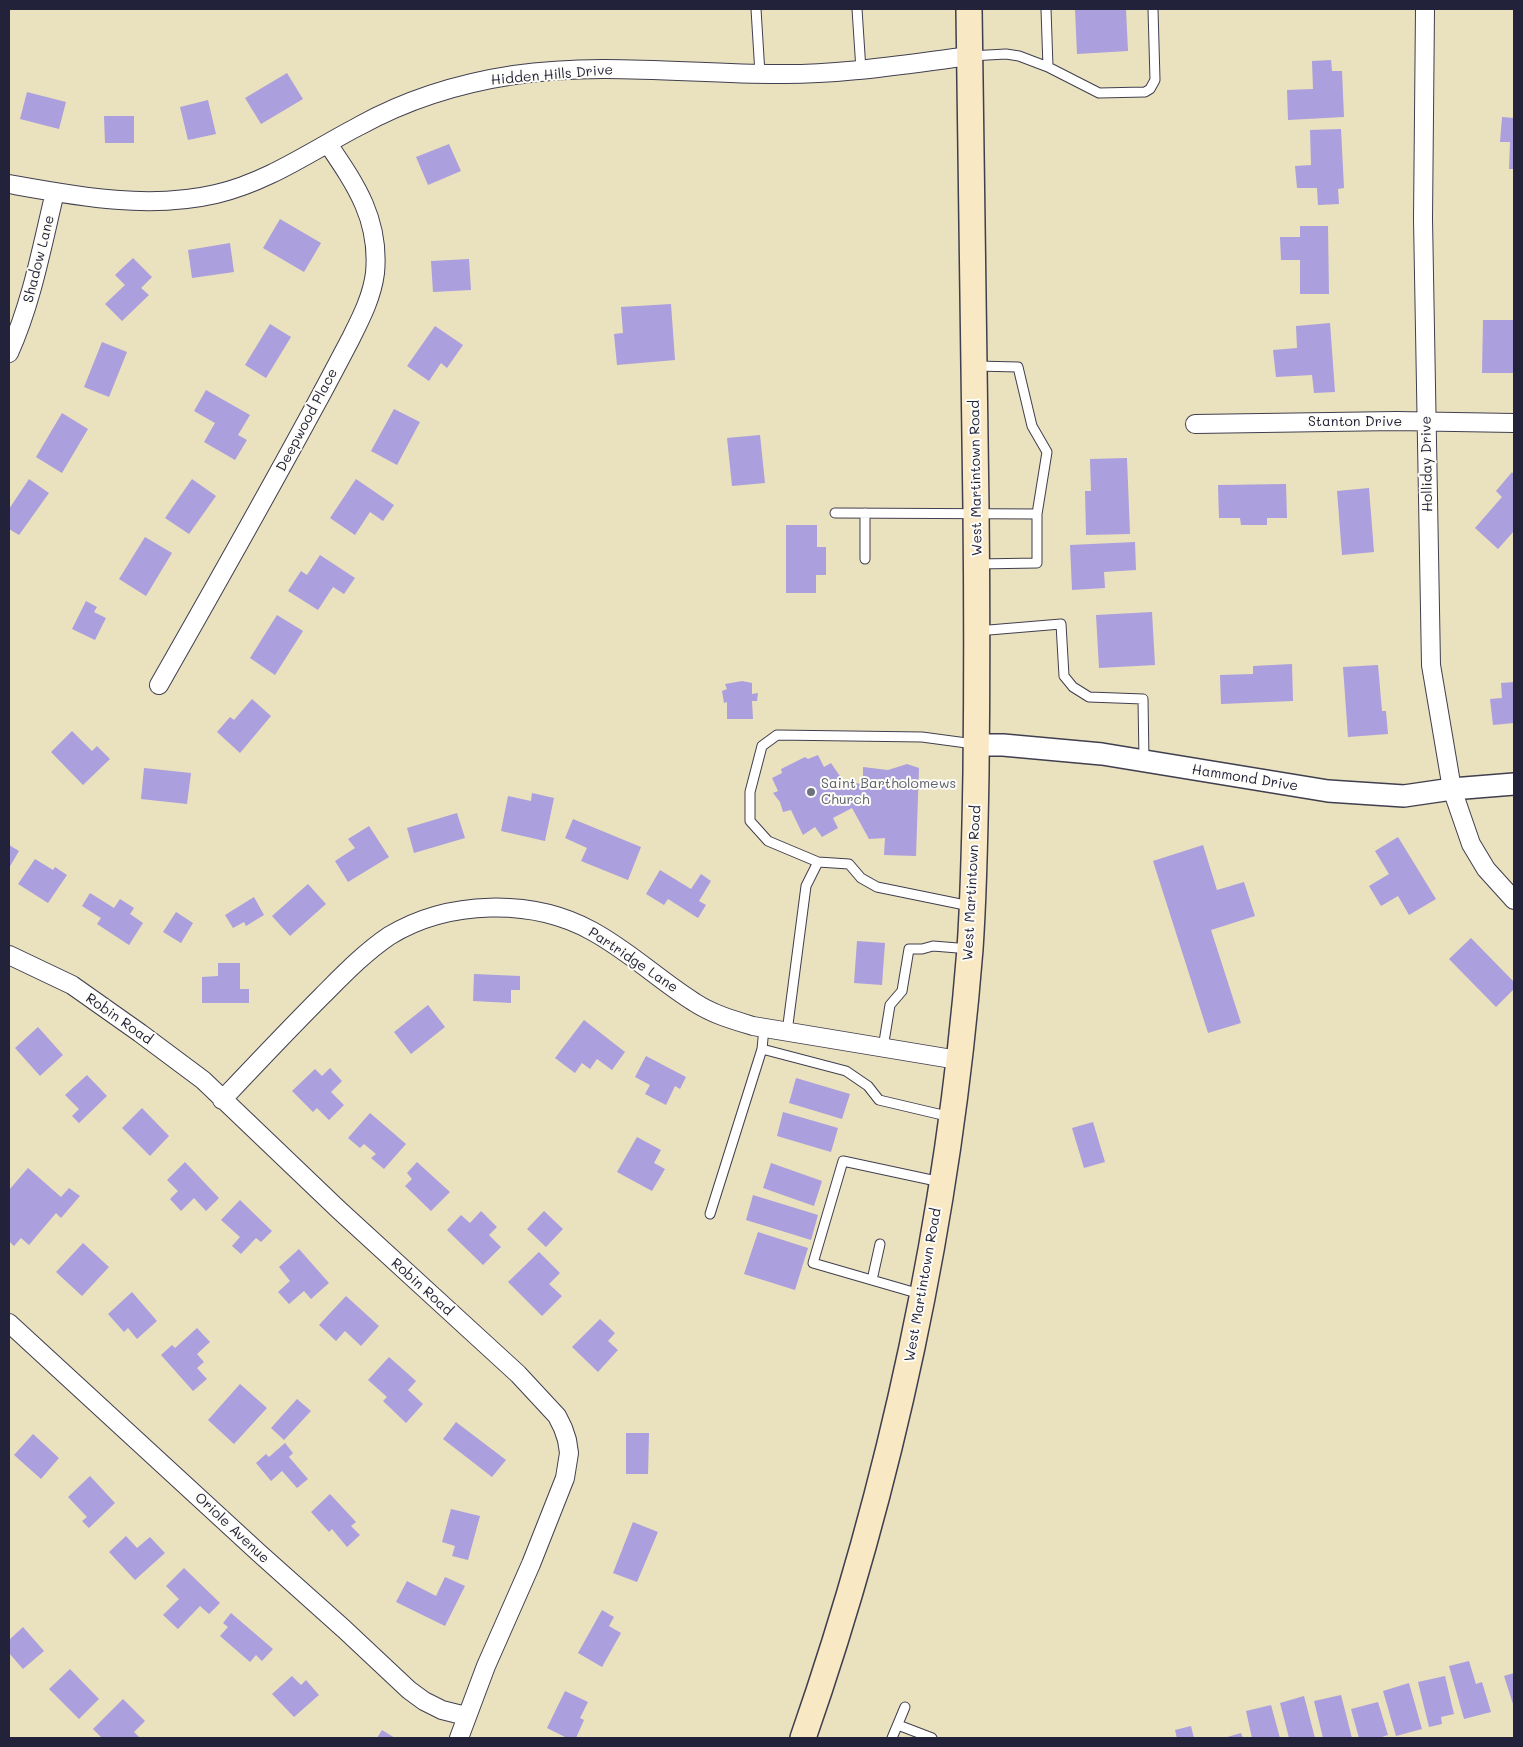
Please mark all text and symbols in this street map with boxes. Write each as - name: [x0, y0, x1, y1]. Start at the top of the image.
- street label: Hidden Hills Drive: [490, 61, 614, 89]
- street label: Shadow Lane: [20, 214, 58, 304]
- street label: Deepwood Place: [273, 366, 341, 474]
- street label: West Martintown Road: [966, 400, 986, 556]
- street label: Stanton Drive: [1308, 414, 1402, 430]
- street label: Holliday Drive: [1418, 416, 1436, 512]
- street label: Hammond Drive: [1191, 761, 1299, 795]
- place label: Saint Bartholomews Church: [821, 776, 956, 809]
- marker: Saint Bartholomews Church: [805, 786, 817, 798]
- street label: West Martintown Road: [960, 805, 984, 961]
- street label: Partridge Lane: [585, 924, 681, 996]
- street label: Robin Road: [82, 990, 156, 1048]
- street label: West Martintown Road: [901, 1207, 945, 1363]
- street label: Robin Road: [388, 1255, 456, 1319]
- street label: Oriole Avenue: [191, 1489, 273, 1567]

